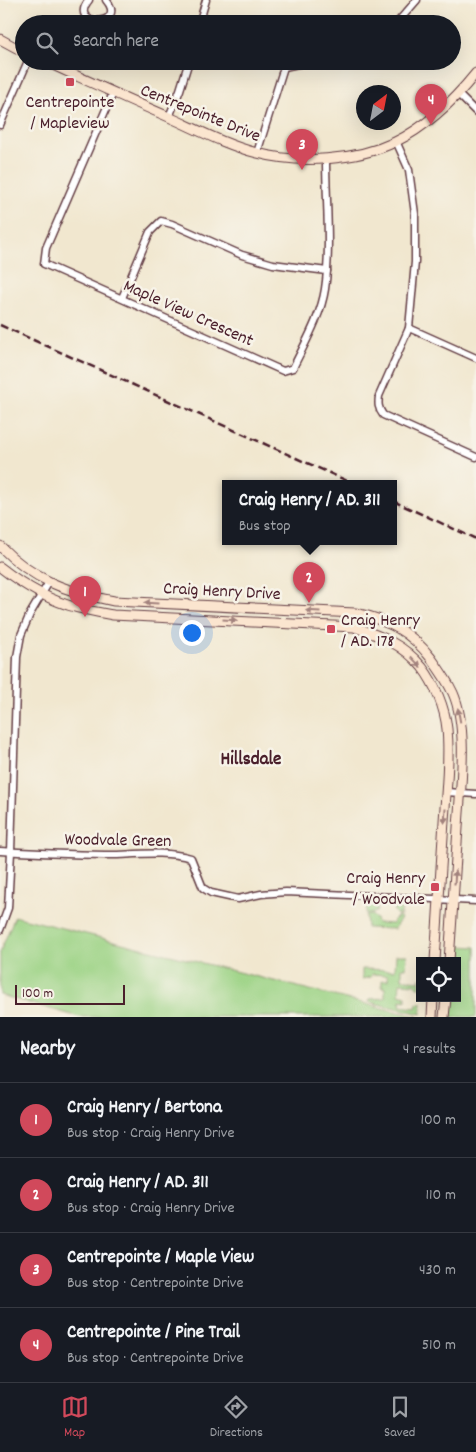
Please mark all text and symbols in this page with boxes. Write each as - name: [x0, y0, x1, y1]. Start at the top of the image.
- search box: [15, 15, 461, 70]
- icon: search: [33, 29, 61, 57]
- text: Search here: [73, 29, 159, 56]
- marker: Centrepointe / Mapleview: [64, 76, 76, 88]
- street label: Centrepointe Drive: [136, 79, 264, 150]
- pin: 4: [415, 84, 447, 125]
- north arrow: [356, 85, 401, 130]
- place label: Centrepointe / Mapleview: [26, 91, 114, 137]
- pin: 3: [286, 129, 318, 170]
- street label: Maple View Crescent: [119, 274, 258, 354]
- popup: [222, 480, 397, 545]
- text: Craig Henry / AD. 311: [239, 488, 380, 515]
- text: Bus stop: [239, 515, 291, 538]
- pin: 2: [293, 562, 325, 603]
- pin: 1: [69, 576, 101, 617]
- street label: Craig Henry Drive: [163, 577, 281, 608]
- one-way arrow: [142, 598, 158, 606]
- one-way arrow: [305, 607, 321, 615]
- place label: Craig Henry / AD. 178: [341, 609, 420, 655]
- one-way arrow: [222, 616, 238, 624]
- your location: [179, 620, 205, 646]
- marker: Craig Henry / AD. 178: [325, 623, 337, 635]
- one-way arrow: [410, 655, 422, 667]
- one-way arrow: [454, 707, 462, 723]
- district label: Hillsdale: [221, 747, 281, 774]
- one-way arrow: [440, 808, 448, 824]
- street label: Woodvale Green: [64, 828, 172, 855]
- place label: Craig Henry / Woodvale: [346, 867, 426, 913]
- one-way arrow: [451, 869, 459, 885]
- marker: Craig Henry / Woodvale: [429, 881, 441, 893]
- map controls: [416, 957, 461, 1002]
- button: locate: [416, 957, 461, 1002]
- scale bar: [15, 982, 125, 1005]
- text: 100 m: [22, 984, 53, 1004]
- text: Nearby: [20, 1035, 75, 1065]
- text: 4 results: [403, 1038, 456, 1061]
- text: Craig Henry / Bertona: [67, 1095, 222, 1122]
- text: 1: [34, 1109, 38, 1132]
- text: 100 m: [420, 1109, 456, 1132]
- text: Bus stop · Craig Henry Drive: [67, 1122, 235, 1145]
- text: Craig Henry / AD. 311: [67, 1170, 209, 1197]
- text: 2: [33, 1184, 40, 1207]
- text: 110 m: [426, 1184, 456, 1207]
- text: Bus stop · Craig Henry Drive: [67, 1197, 235, 1220]
- text: Centrepointe / Maple View: [67, 1245, 254, 1272]
- text: 3: [32, 1259, 40, 1282]
- text: 430 m: [419, 1259, 456, 1282]
- text: Bus stop · Centrepointe Drive: [67, 1272, 243, 1295]
- text: Centrepointe / Pine Trail: [67, 1320, 240, 1347]
- text: 4: [33, 1334, 39, 1357]
- text: 510 m: [422, 1334, 456, 1357]
- text: Bus stop · Centrepointe Drive: [67, 1347, 243, 1370]
- tab: Map: [61, 1393, 89, 1443]
- tab: Directions: [210, 1393, 263, 1443]
- tab: Saved: [384, 1393, 415, 1443]

